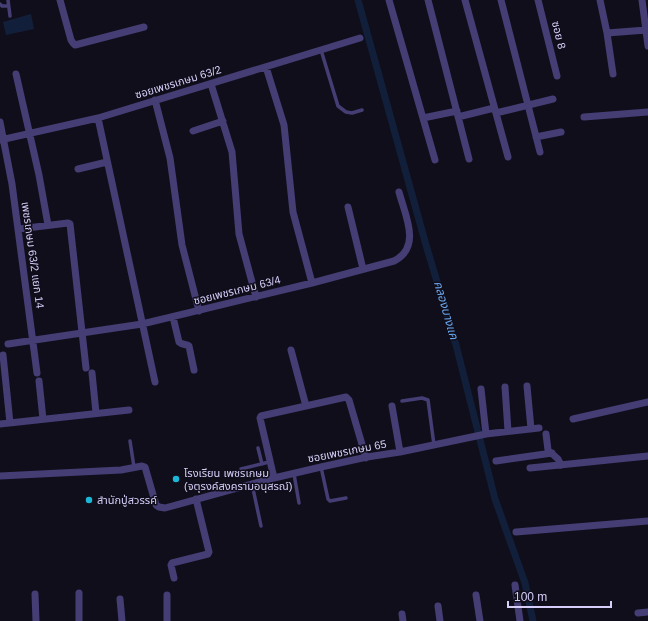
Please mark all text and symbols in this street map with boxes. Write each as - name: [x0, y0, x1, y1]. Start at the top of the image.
- street label: ซอย 8: [550, 20, 568, 50]
- street label: ซอยเพชรเกษม 63/2: [134, 63, 222, 101]
- street label: เพชรเกษม 63/2 แยก 14: [20, 201, 46, 309]
- street label: ซอยเพชรเกษม 63/4: [192, 273, 282, 307]
- water label: คลองบางแค: [431, 279, 461, 341]
- street label: ซอยเพชรเกษม 65: [307, 437, 387, 465]
- place label: โรงเรียน เพชรเกษม (จตุรงค์สงครามอนุสรณ์): [184, 467, 292, 493]
- marker: โรงเรียน เพชรเกษม (จตุรงค์สงครามอนุสรณ์): [171, 474, 181, 484]
- place label: สำนักปู่สวรรค์: [97, 494, 157, 507]
- marker: สำนักปู่สวรรค์: [84, 495, 94, 505]
- scale bar: [508, 583, 611, 609]
- text: 100 m: [514, 590, 547, 604]

